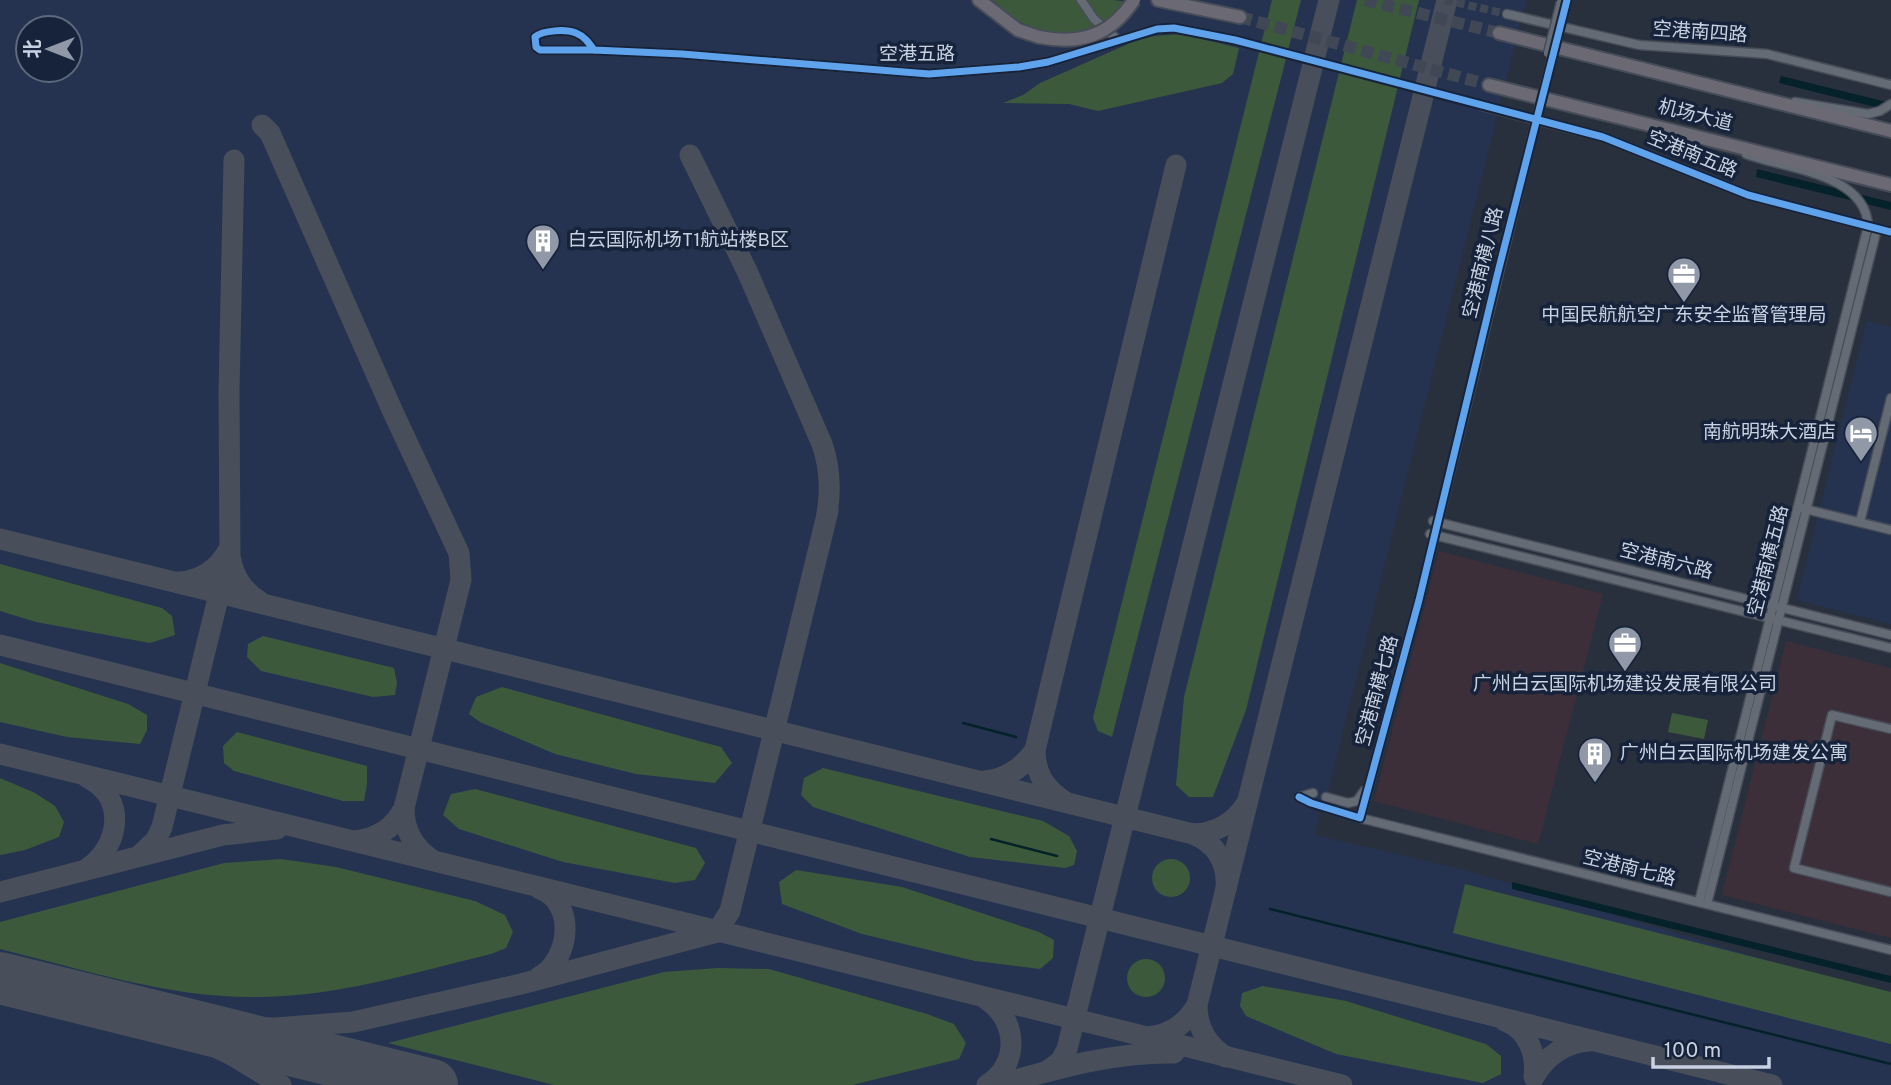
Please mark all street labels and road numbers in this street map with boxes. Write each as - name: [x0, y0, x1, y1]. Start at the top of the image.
- street label: 空港南四路: [1652, 18, 1748, 48]
- street label: 空港五路: [879, 43, 955, 67]
- street label: 机场大道: [1655, 95, 1735, 137]
- street label: 空港南五路: [1643, 126, 1741, 184]
- street label: 空港南横八路: [1459, 205, 1509, 321]
- street label: 空港南横五路: [1744, 503, 1794, 619]
- street label: 空港南六路: [1617, 539, 1715, 585]
- street label: 空港南横七路: [1352, 633, 1404, 749]
- street label: 空港南七路: [1580, 846, 1678, 892]

